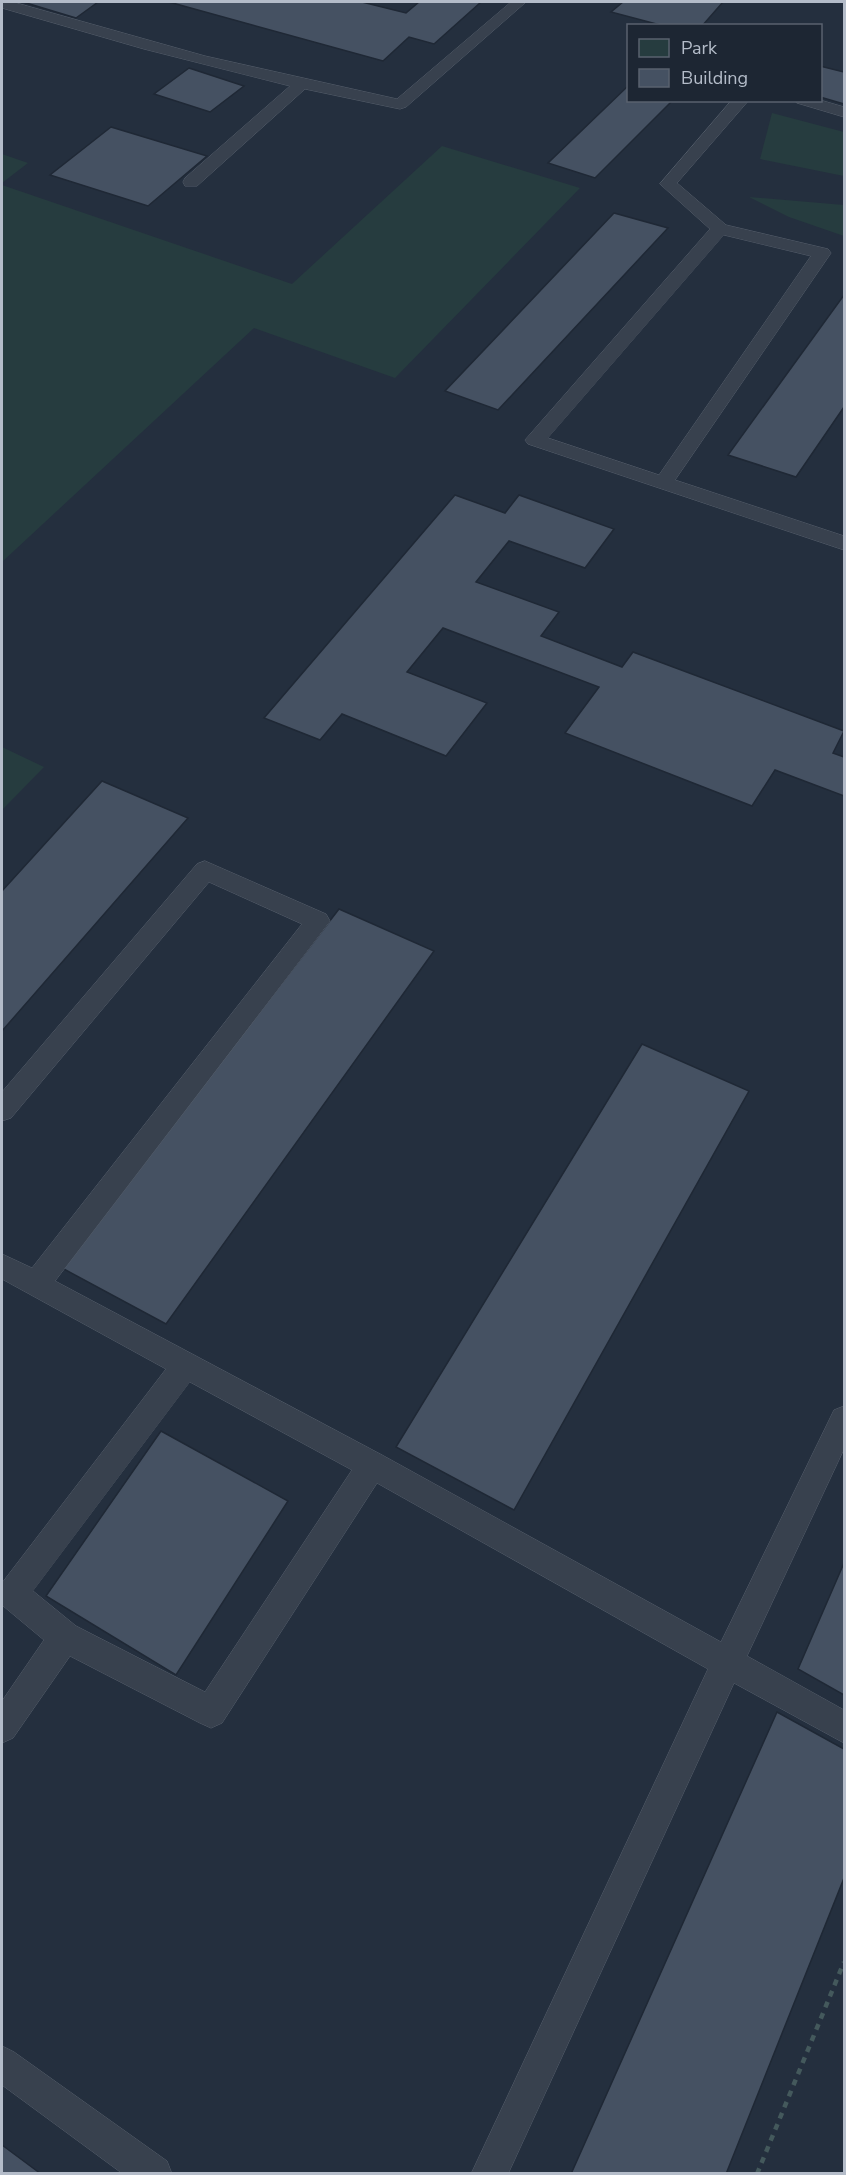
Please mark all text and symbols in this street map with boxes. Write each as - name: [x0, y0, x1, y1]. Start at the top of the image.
- legend: [627, 24, 822, 102]
- text: Park: [681, 36, 718, 60]
- text: Building: [681, 66, 748, 90]

